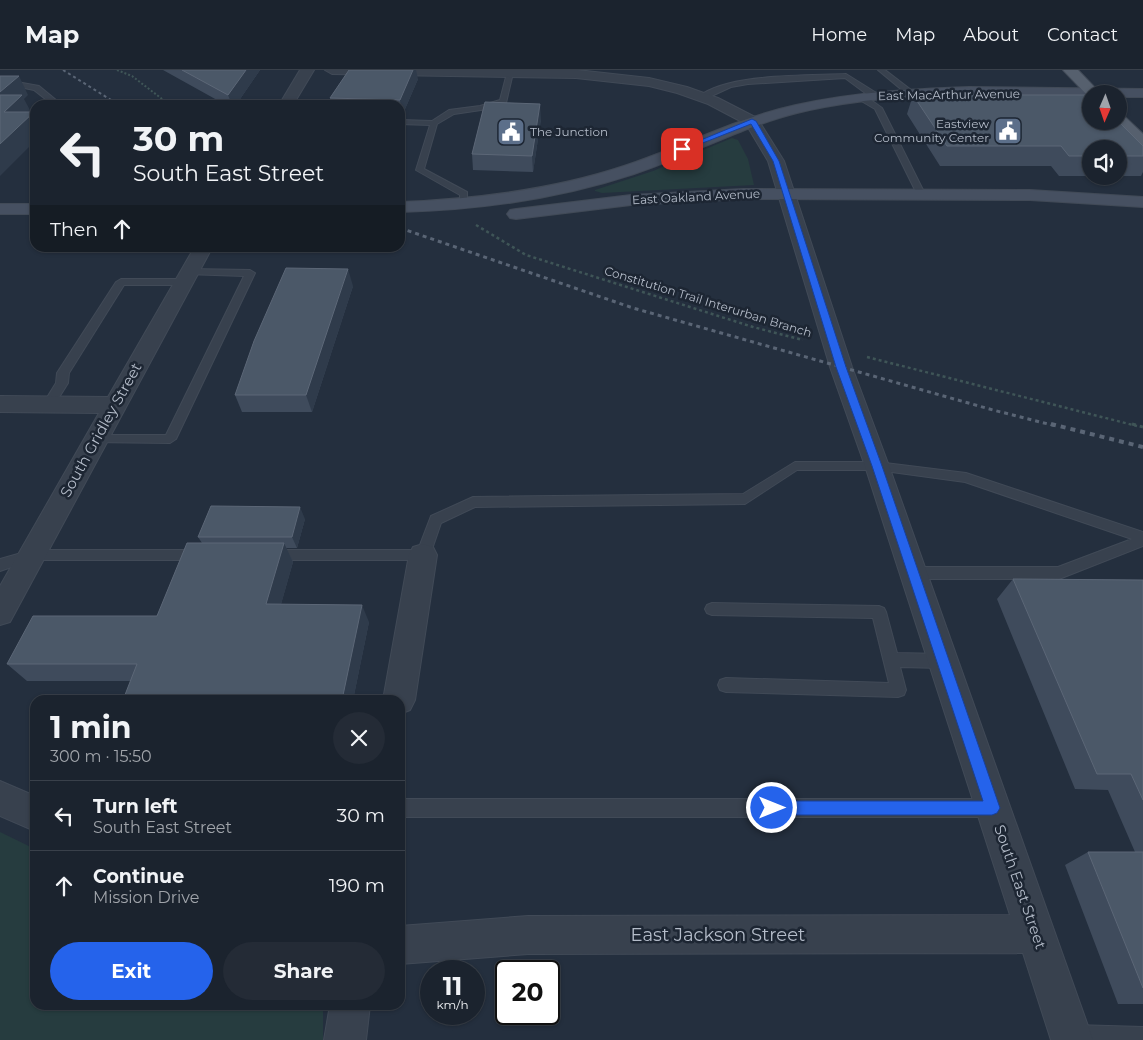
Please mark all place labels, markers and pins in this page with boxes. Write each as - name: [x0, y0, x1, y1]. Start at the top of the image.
- place label: Eastview Community Center: [874, 116, 989, 145]
- public building icon: Eastview Community Center: [993, 116, 1023, 146]
- public building icon: The Junction: [496, 117, 526, 147]
- place label: The Junction: [530, 124, 608, 139]
- pin: [661, 128, 703, 170]

